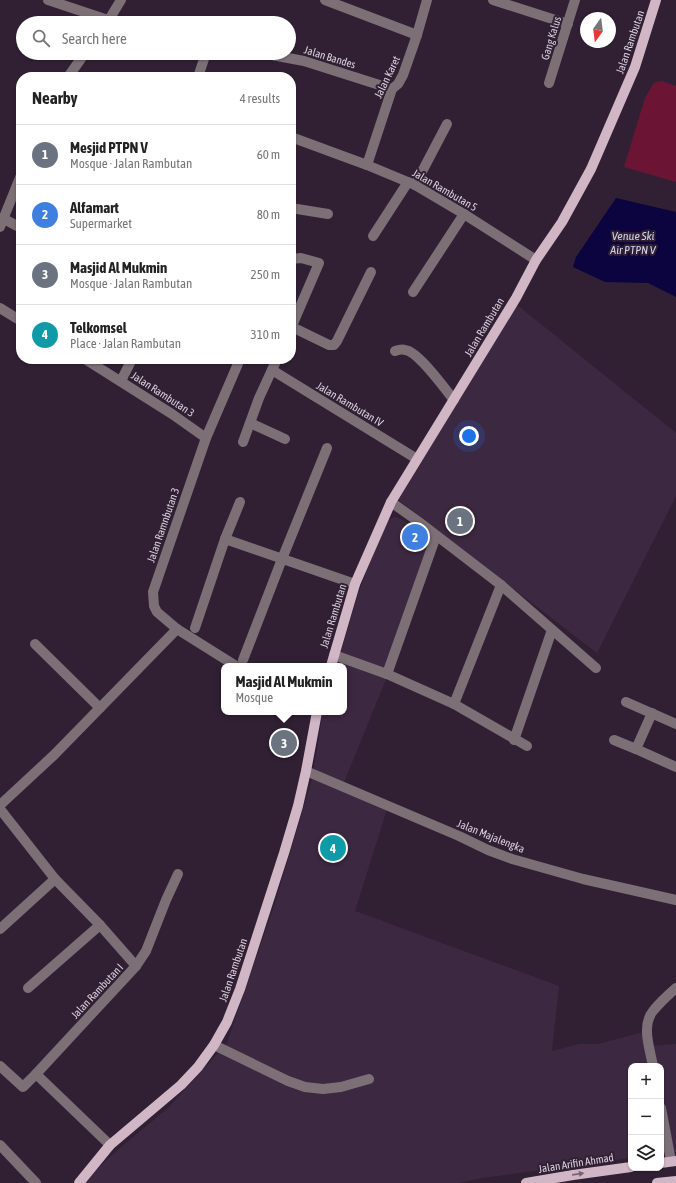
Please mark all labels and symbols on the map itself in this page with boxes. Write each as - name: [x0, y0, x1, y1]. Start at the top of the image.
- street label: Jalan Rambutan: [614, 9, 646, 75]
- north arrow: [580, 12, 616, 48]
- street label: Gang Kalus: [539, 15, 563, 61]
- street label: Jalan Bandes: [303, 43, 357, 71]
- street label: Jalan Karet: [372, 54, 402, 100]
- street label: Jalan Rambutan 5: [410, 167, 480, 213]
- water label: Venue Ski Air PTPN V: [609, 229, 657, 257]
- street label: Jalan Rambutan: [462, 296, 506, 358]
- street label: Jalan Rambutan 3: [129, 369, 197, 419]
- street label: Jalan Rambutan IV: [314, 379, 386, 429]
- your location: [459, 426, 479, 446]
- street label: Jalan Ramnbutan 3: [145, 486, 181, 564]
- pin: 1: [447, 506, 473, 536]
- pin: 2: [402, 522, 428, 552]
- street label: Jalan Rambutan: [318, 583, 348, 649]
- pin: 3: [271, 728, 297, 758]
- street label: Jalan Majalengka: [456, 817, 526, 855]
- pin: 4: [320, 833, 346, 863]
- street label: Jalan Rambutan: [217, 937, 249, 1003]
- street label: Jalan Rambutan I: [69, 961, 125, 1021]
- street label: Jalan Arifin Ahmad: [537, 1151, 615, 1175]
- one-way arrow: [572, 1171, 584, 1177]

